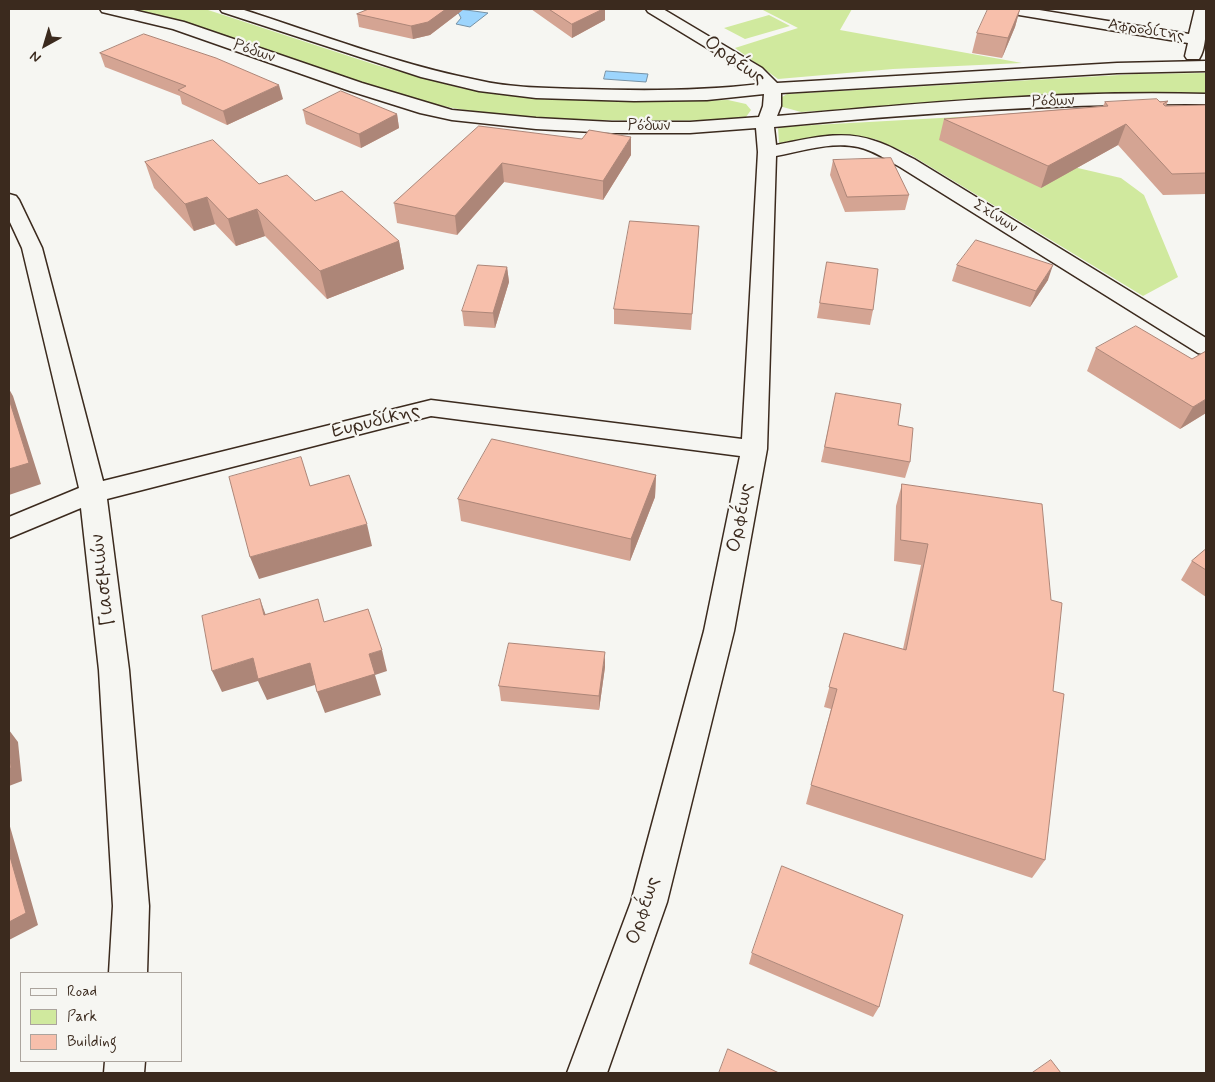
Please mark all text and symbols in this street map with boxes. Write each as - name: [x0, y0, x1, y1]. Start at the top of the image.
- street label: Αφροδίτης: [1107, 16, 1185, 46]
- north arrow: [20, 20, 70, 70]
- street label: Ορφέως: [698, 31, 770, 91]
- street label: Ρόδων: [231, 36, 277, 68]
- text: N: [26, 47, 45, 67]
- street label: Ρόδων: [1031, 92, 1075, 112]
- street label: Ρόδων: [628, 117, 670, 137]
- street label: Σχίνων: [969, 196, 1021, 238]
- street label: Ευρυδίκης: [329, 399, 423, 445]
- street label: Ορφέως: [723, 481, 759, 555]
- street label: Γιασεμιών: [86, 533, 122, 627]
- street label: Ορφέως: [622, 874, 666, 948]
- legend: [20, 972, 182, 1062]
- text: Road: [67, 982, 97, 1002]
- text: Park: [67, 1007, 97, 1027]
- text: Building: [67, 1032, 117, 1052]

